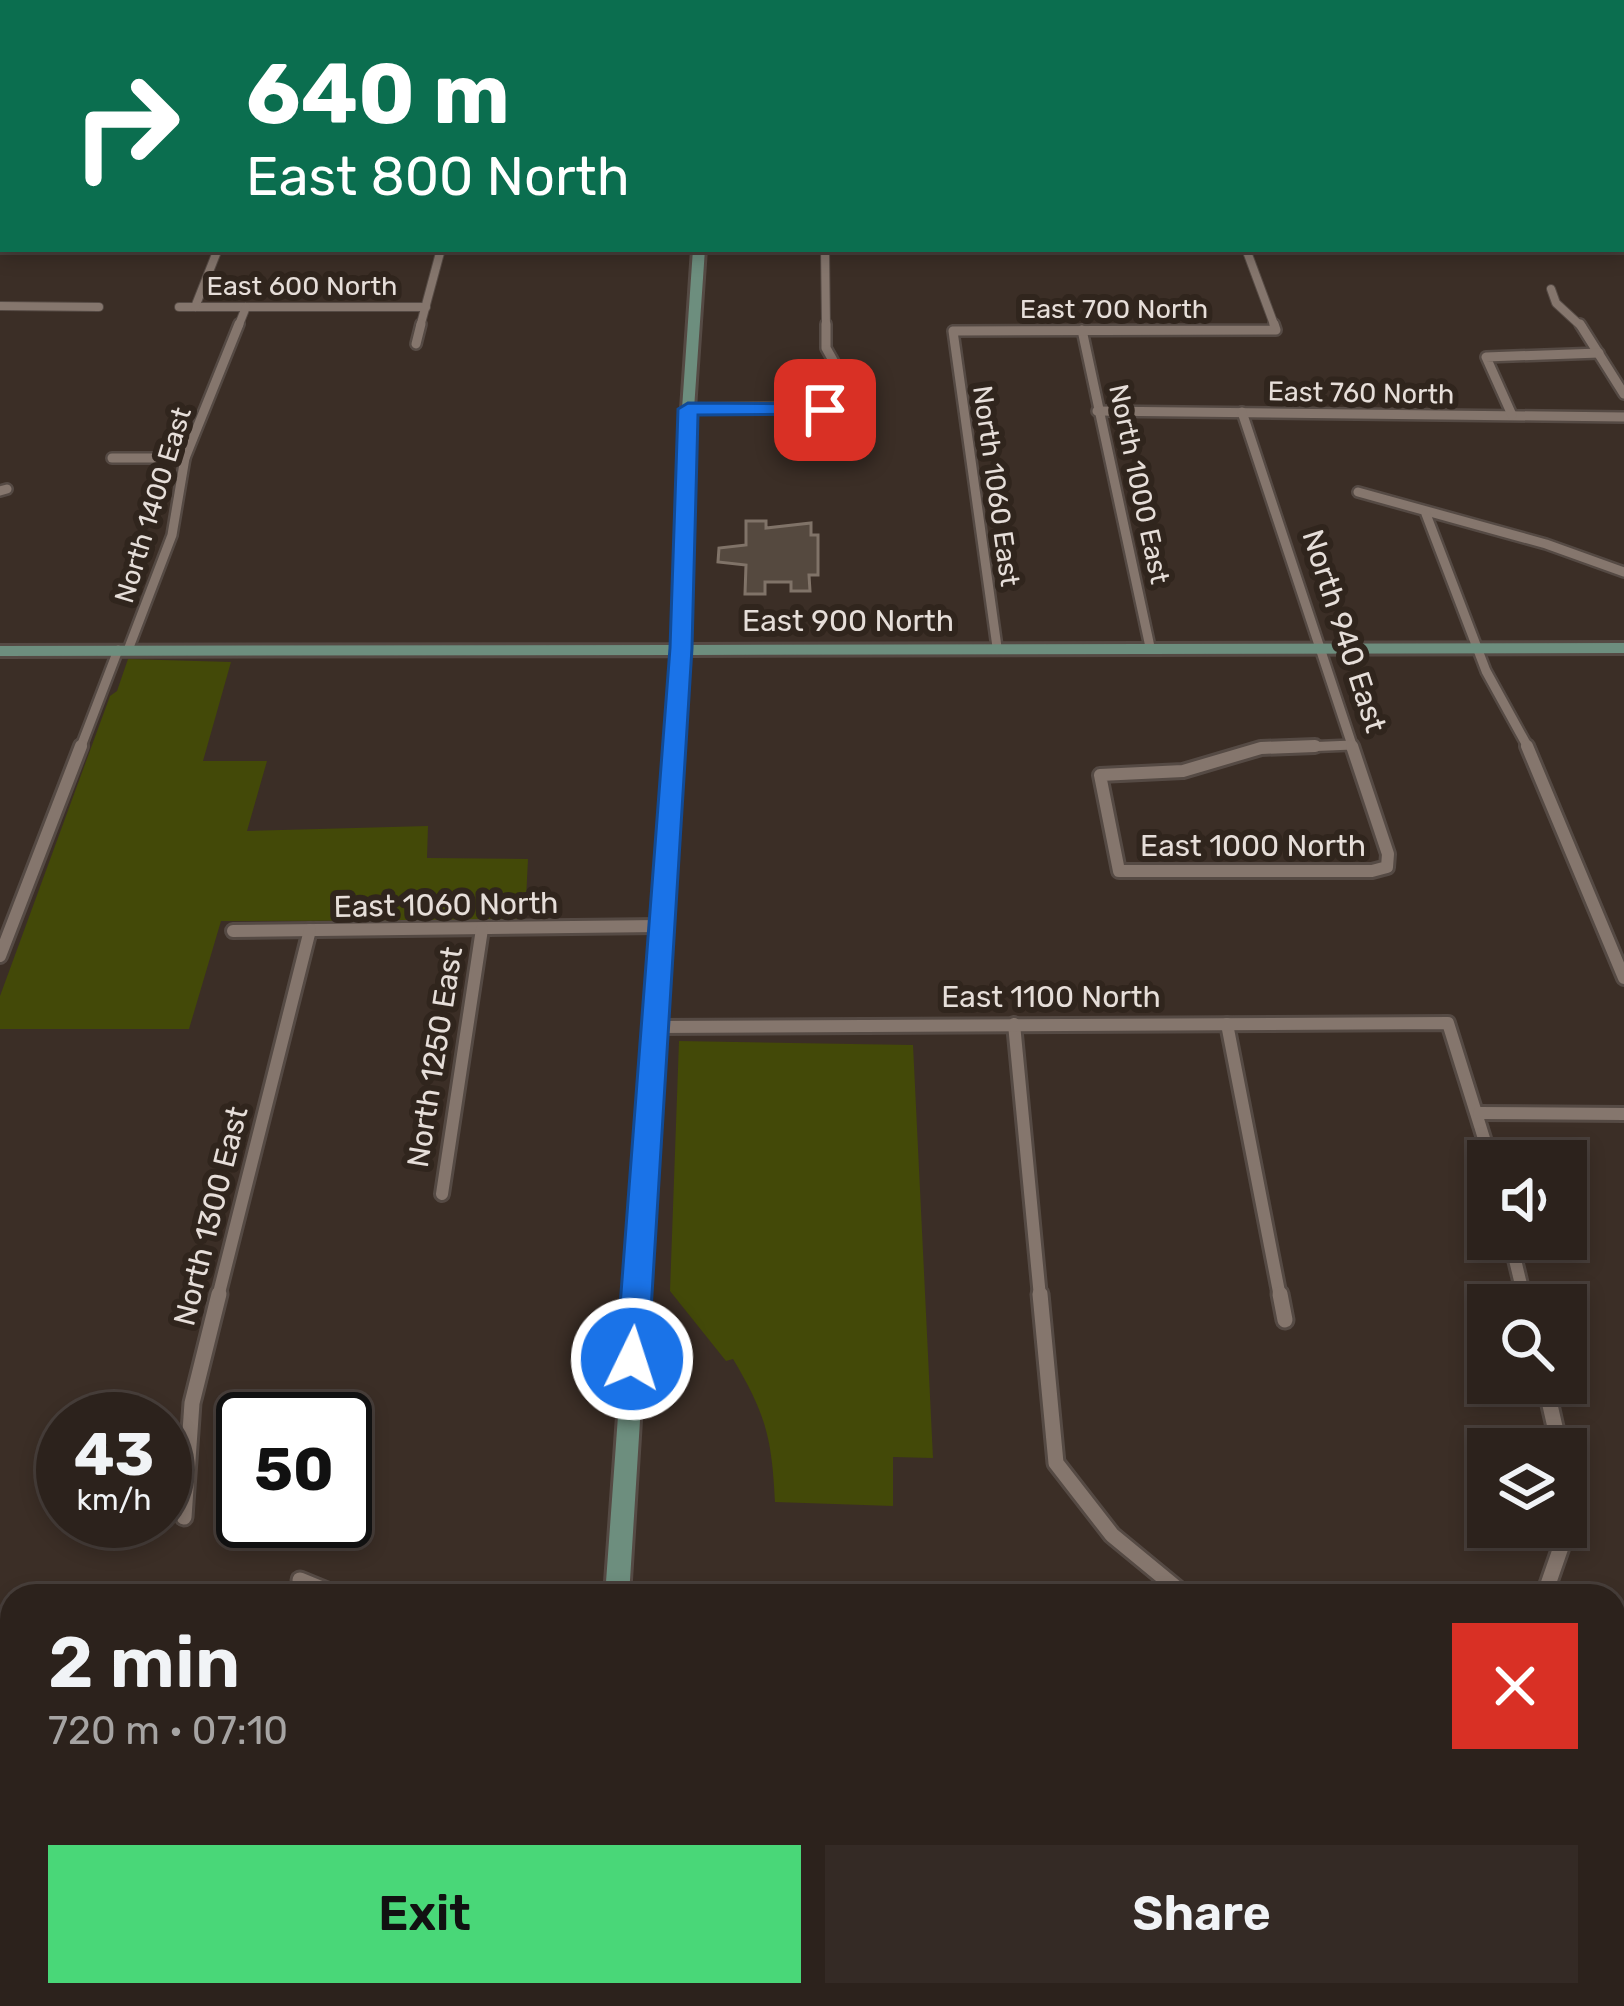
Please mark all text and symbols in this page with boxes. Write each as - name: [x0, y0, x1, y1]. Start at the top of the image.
- text: 640 m: [246, 44, 510, 144]
- icon: right: [48, 48, 204, 204]
- text: East 800 North: [246, 145, 630, 209]
- street label: East 600 North: [207, 270, 397, 302]
- street label: East 700 North: [1020, 293, 1208, 325]
- pin: [774, 359, 876, 461]
- street label: East 760 North: [1267, 375, 1455, 411]
- icon: arrive: [792, 377, 858, 443]
- street label: North 1000 East: [1102, 381, 1176, 587]
- street label: North 1060 East: [966, 384, 1026, 588]
- street label: North 1400 East: [108, 403, 198, 607]
- street label: North 940 East: [1294, 525, 1394, 737]
- street label: East 900 North: [742, 603, 954, 639]
- street label: East 1000 North: [1140, 828, 1366, 864]
- street label: East 1060 North: [333, 885, 559, 925]
- street label: North 1250 East: [400, 944, 470, 1170]
- street label: East 1100 North: [941, 979, 1161, 1015]
- street label: North 1300 East: [166, 1102, 256, 1329]
- map controls: [1467, 1140, 1587, 1548]
- button: sound: [1467, 1140, 1587, 1260]
- button: search: [1467, 1284, 1587, 1404]
- position arrow: [569, 1296, 695, 1422]
- speed limit sign: 50: [216, 1392, 372, 1548]
- text: 43: [74, 1419, 154, 1490]
- button: layers: [1467, 1428, 1587, 1548]
- text: km/h: [77, 1482, 151, 1518]
- text: 2 min: [48, 1620, 240, 1705]
- button: close: [1452, 1623, 1578, 1749]
- text: 720 m · 07:10: [48, 1708, 288, 1754]
- button: Exit: [48, 1845, 801, 1983]
- button: Share: [825, 1845, 1578, 1983]

